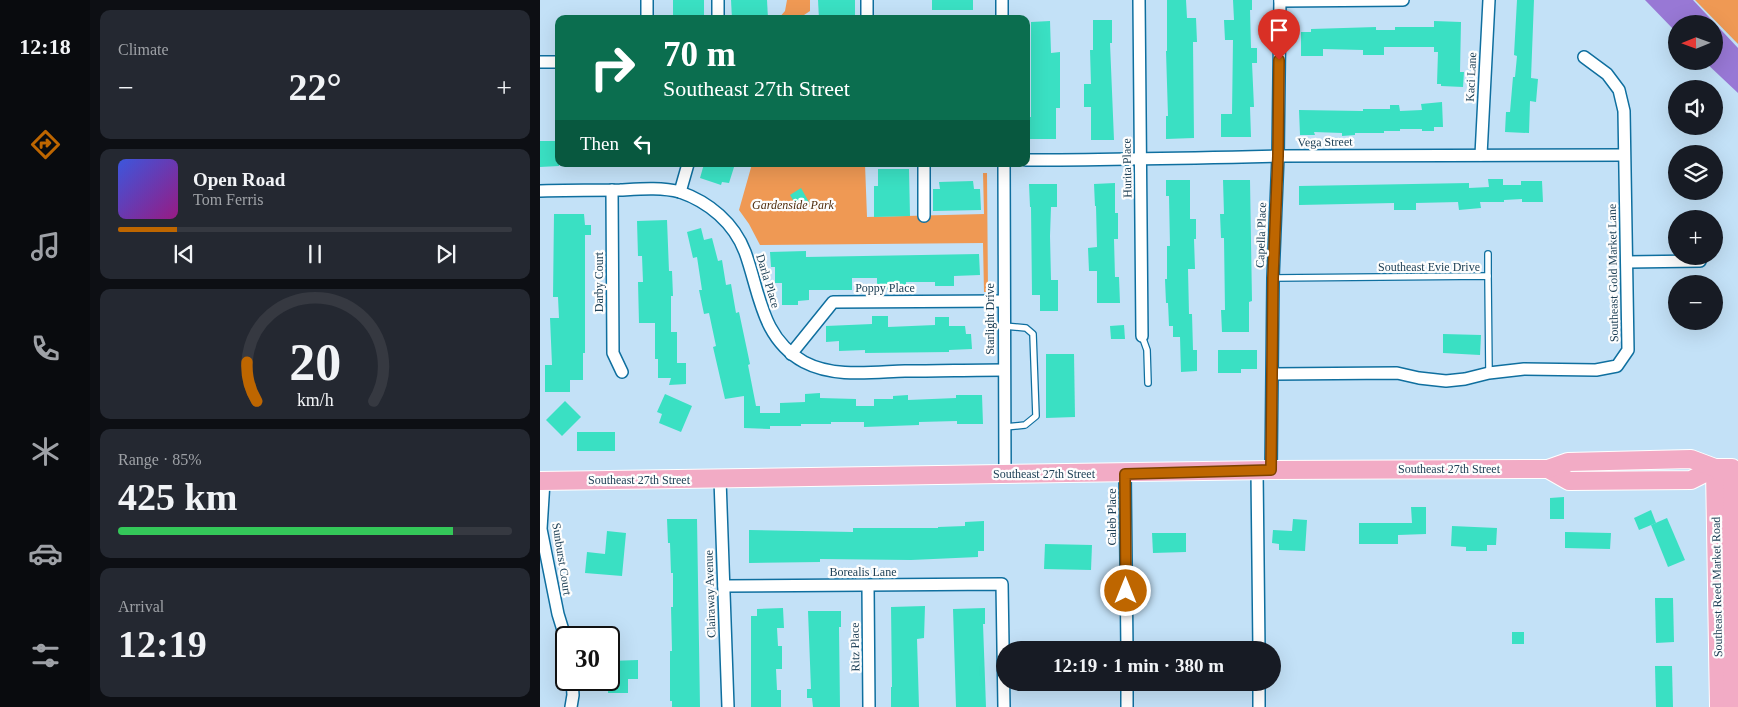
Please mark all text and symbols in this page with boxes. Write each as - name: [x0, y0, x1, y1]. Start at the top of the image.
- pin: [1258, 9, 1300, 60]
- north arrow: [1668, 15, 1722, 70]
- map controls: [1668, 15, 1723, 330]
- icon: arrive: [1265, 16, 1293, 44]
- text: 12:18: [19, 34, 71, 59]
- icon: right: [580, 35, 645, 100]
- text: 70 m: [663, 35, 736, 74]
- text: Climate: [118, 41, 169, 58]
- street label: Kaci Lane: [1463, 52, 1479, 102]
- text: 22°: [288, 66, 342, 108]
- text: −: [118, 72, 134, 103]
- text: +: [496, 72, 512, 103]
- text: Southeast 27th Street: [663, 76, 850, 101]
- button: sound: [1668, 80, 1723, 135]
- icon: directions: [28, 127, 63, 162]
- icon: left: [629, 130, 657, 158]
- text: Then: [580, 133, 619, 154]
- street label: Vega Street: [1297, 135, 1353, 149]
- street label: Hurita Place: [1119, 138, 1135, 198]
- button: layers: [1668, 145, 1723, 200]
- text: Open Road: [193, 169, 285, 190]
- text: Tom Ferris: [193, 191, 263, 208]
- park label: Gardenside Park: [752, 198, 835, 212]
- street label: Capella Place: [1253, 202, 1269, 268]
- street label: Southeast Gold Market Lane: [1605, 204, 1621, 342]
- button: +: [1668, 210, 1723, 265]
- icon: music: [28, 229, 63, 264]
- icon: previous: [170, 240, 198, 268]
- icon: pause: [301, 240, 329, 268]
- icon: next: [432, 240, 460, 268]
- street label: Darby Court: [592, 251, 606, 312]
- street label: Darla Place: [753, 252, 783, 310]
- street label: Southeast Evie Drive: [1378, 260, 1480, 274]
- button: −: [1668, 275, 1723, 330]
- street label: Poppy Place: [855, 281, 915, 295]
- street label: Starlight Drive: [983, 283, 997, 355]
- icon: phone: [28, 331, 63, 366]
- text: 20: [289, 334, 341, 391]
- text: km/h: [297, 390, 333, 410]
- icon: climate: [28, 434, 63, 469]
- text: Range · 85%: [118, 451, 202, 468]
- street label: Southeast 27th Street: [1398, 462, 1501, 476]
- street label: Southeast 27th Street: [993, 467, 1096, 481]
- street label: Southeast 27th Street: [588, 473, 691, 487]
- text: 425 km: [118, 476, 237, 518]
- street label: Caleb Place: [1105, 489, 1119, 545]
- street label: Southeast Reed Market Road: [1709, 517, 1725, 657]
- street label: Sunburst Court: [549, 522, 575, 597]
- icon: car: [28, 536, 63, 571]
- street label: Clairaway Avenue: [701, 550, 719, 638]
- position arrow: [1099, 564, 1151, 616]
- street label: Borealis Lane: [830, 565, 896, 579]
- text: Arrival: [118, 598, 164, 615]
- street label: Ritz Place: [848, 622, 862, 672]
- text: 12:19: [118, 623, 207, 665]
- speed limit sign: 30: [555, 626, 620, 691]
- icon: filters: [28, 638, 63, 673]
- text: 12:19 · 1 min · 380 m: [1053, 655, 1224, 676]

